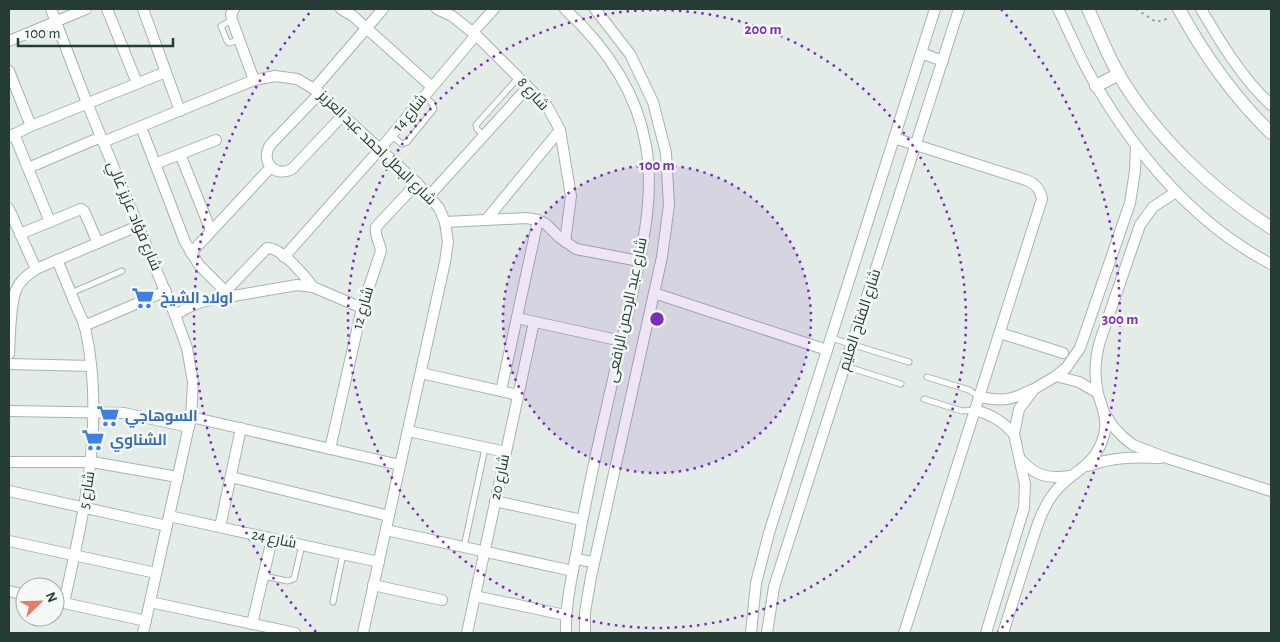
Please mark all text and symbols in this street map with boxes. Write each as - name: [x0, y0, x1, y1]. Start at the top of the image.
- scale bar: [18, 15, 172, 47]
- text: 200 m: [744, 22, 782, 37]
- text: 100 m: [25, 26, 60, 41]
- street label: شارع 8: [512, 74, 552, 115]
- street label: شارع البطل احمد عبد العزيز: [313, 87, 439, 210]
- street label: شارع 14: [389, 91, 432, 137]
- text: 100 m: [639, 158, 675, 173]
- street label: شارع فؤاد عزيز غالي: [101, 159, 165, 274]
- street label: شارع عبد الرحمن الرافعى: [603, 236, 653, 385]
- street label: شارع الفتاح العليم: [836, 267, 886, 374]
- supermarket icon: اولاد الشيخ: [130, 285, 156, 311]
- street label: شارع 12: [349, 285, 379, 332]
- place label: اولاد الشيخ: [160, 290, 233, 308]
- centre of rings: [648, 310, 666, 328]
- text: 300 m: [1102, 312, 1138, 327]
- supermarket icon: السوهاجي: [95, 403, 121, 429]
- place label: السوهاجي: [125, 409, 198, 428]
- supermarket icon: الشناوي: [80, 427, 106, 453]
- place label: الشناوي: [110, 432, 167, 452]
- street label: شارع 20: [487, 453, 515, 502]
- street label: شارع 5: [76, 470, 100, 510]
- street label: شارع 24: [250, 526, 298, 554]
- north arrow: [15, 577, 65, 627]
- text: N: [43, 590, 59, 605]

